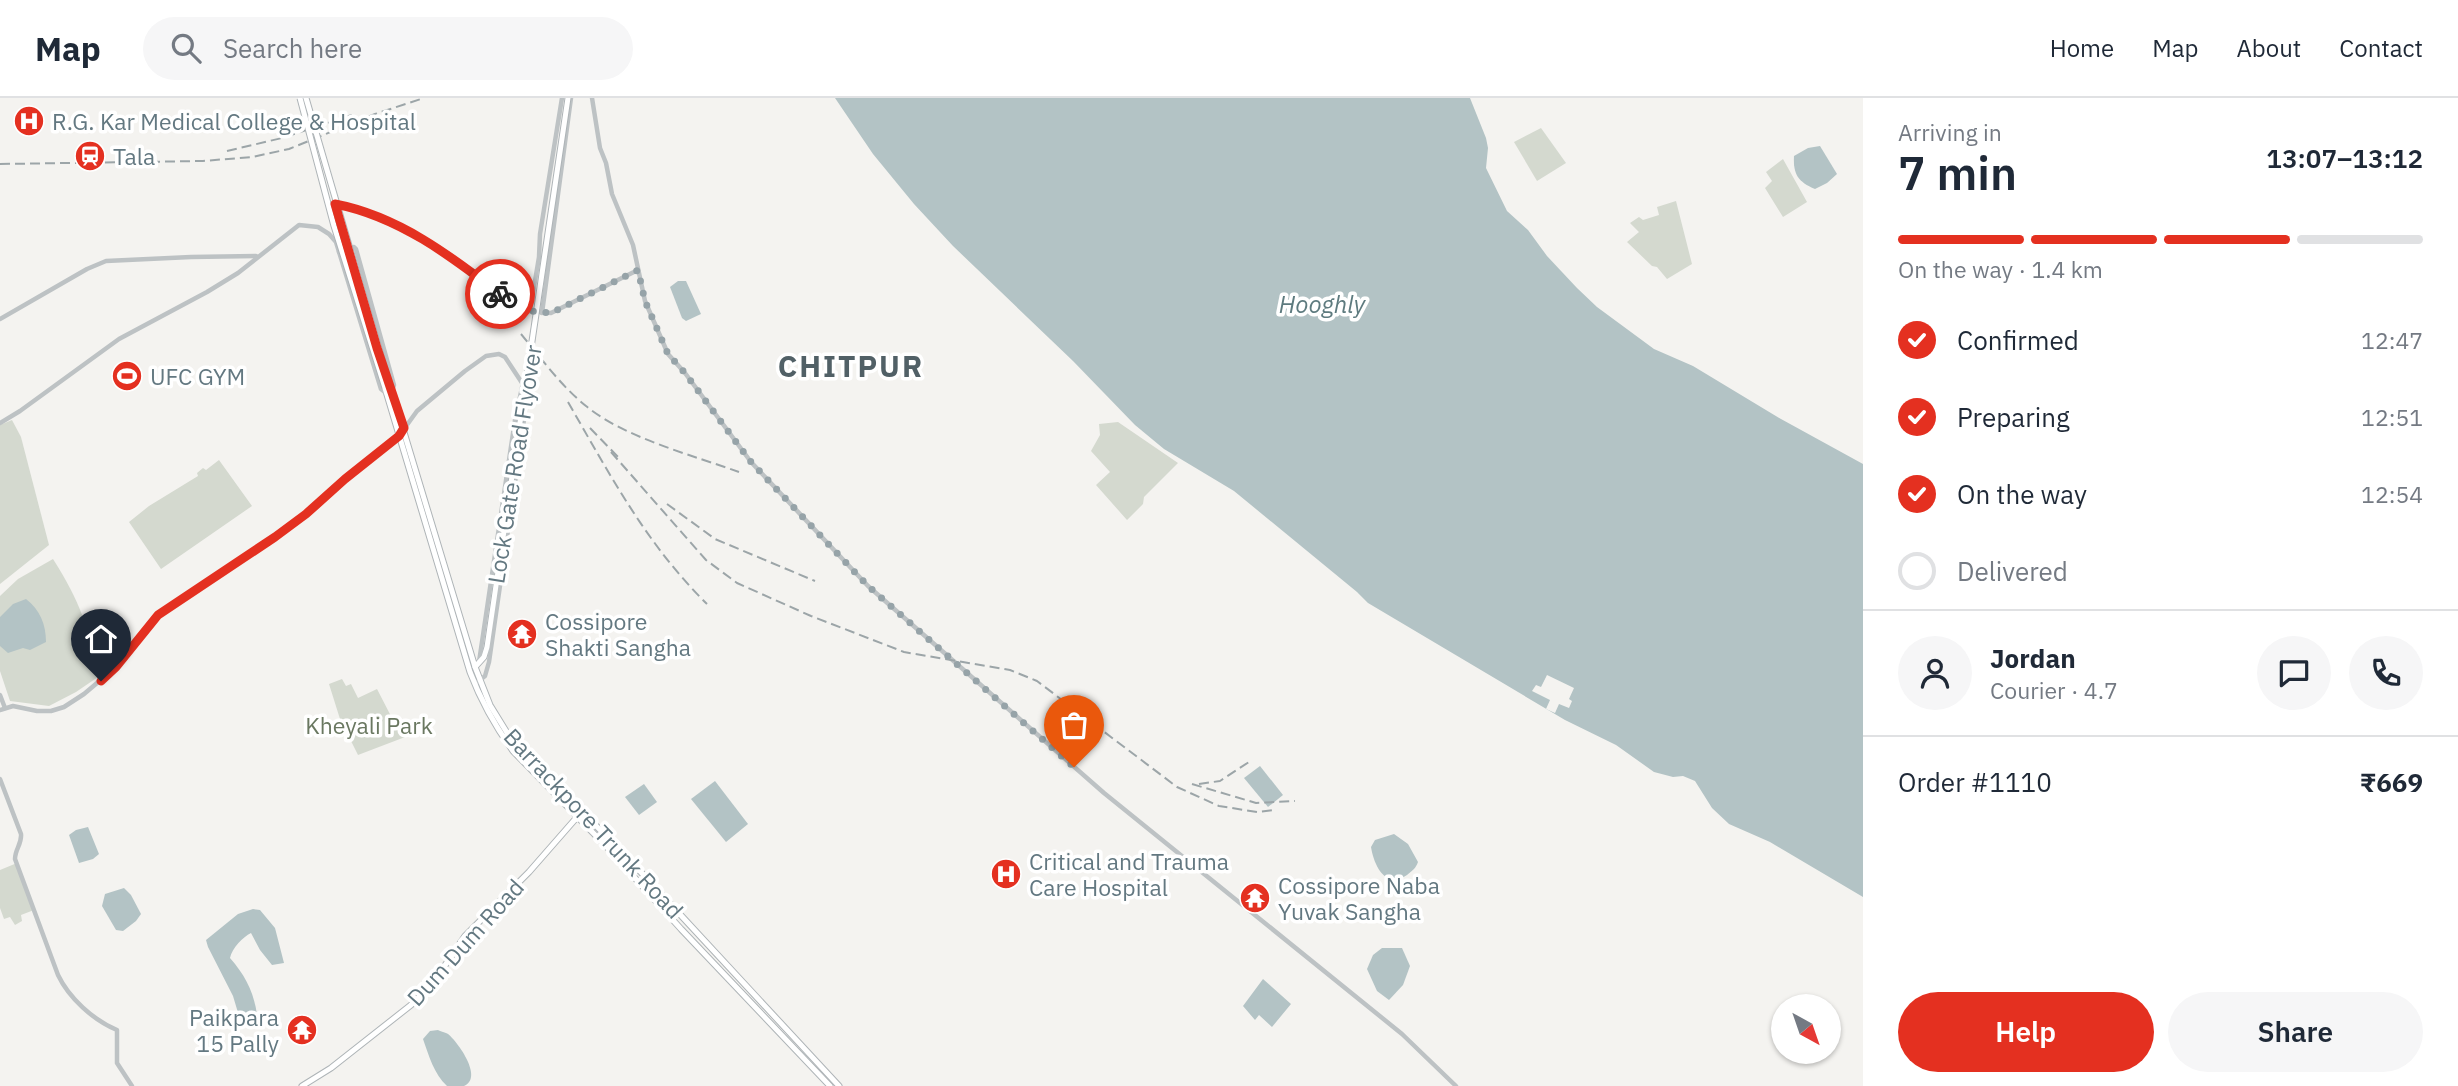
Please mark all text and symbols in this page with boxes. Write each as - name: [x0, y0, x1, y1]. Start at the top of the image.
- search box: [143, 17, 633, 80]
- text: Map: [35, 27, 101, 70]
- icon: search: [167, 29, 205, 67]
- text: Search here: [223, 31, 362, 65]
- text: Home: [2050, 32, 2114, 64]
- text: Map: [2152, 32, 2198, 64]
- text: About: [2236, 32, 2301, 64]
- text: Contact: [2339, 32, 2423, 64]
- hospital icon: R.G. Kar Medical College & Hospital: [12, 104, 46, 138]
- place label: R.G. Kar Medical College & Hospital: [52, 106, 416, 136]
- text: Arriving in: [1898, 117, 2002, 147]
- station icon: Tala: [73, 139, 107, 173]
- place label: Tala: [113, 141, 155, 171]
- text: 13:07–13:12: [2266, 141, 2423, 175]
- text: 7 min: [1898, 143, 2017, 203]
- text: On the way · 1.4 km: [1898, 254, 2103, 284]
- courier: [465, 259, 535, 329]
- icon: bike: [481, 275, 519, 313]
- water label: Hooghly: [1279, 288, 1367, 320]
- icon: check: [1898, 321, 1936, 359]
- text: Confirmed: [1957, 323, 2079, 357]
- text: 12:47: [2361, 325, 2423, 355]
- street label: Lock Gate Road Flyover: [480, 342, 548, 585]
- district label: CHITPUR: [778, 346, 924, 385]
- sports icon: UFC GYM: [110, 359, 144, 393]
- place label: UFC GYM: [150, 361, 245, 391]
- icon: check: [1898, 398, 1936, 436]
- text: Preparing: [1957, 400, 2070, 434]
- text: 12:51: [2361, 402, 2423, 432]
- icon: check: [1898, 475, 1936, 513]
- text: On the way: [1957, 477, 2087, 511]
- text: 12:54: [2361, 479, 2423, 509]
- text: Delivered: [1957, 554, 2068, 588]
- place label: Cossipore Shakti Sangha: [545, 606, 691, 662]
- pin: [71, 609, 131, 681]
- temple icon: Cossipore Shakti Sangha: [505, 617, 539, 651]
- icon: home: [82, 620, 120, 658]
- button: person: [1898, 636, 1972, 710]
- button: chat: [2257, 636, 2331, 710]
- button: phone: [2349, 636, 2423, 710]
- text: Jordan: [1990, 641, 2076, 675]
- text: Courier · 4.7: [1990, 675, 2118, 705]
- pin: [1044, 695, 1104, 767]
- icon: bag: [1055, 706, 1093, 744]
- park label: Kheyali Park: [305, 710, 433, 740]
- street label: Barrackpore Trunk Road: [498, 721, 690, 925]
- text: Order #1110: [1898, 765, 2052, 799]
- text: ₹669: [2360, 765, 2423, 799]
- place label: Critical and Trauma Care Hospital: [1029, 846, 1229, 902]
- hospital icon: Critical and Trauma Care Hospital: [989, 857, 1023, 891]
- place label: Cossipore Naba Yuvak Sangha: [1278, 870, 1440, 926]
- street label: Dum Dum Road: [400, 872, 530, 1012]
- temple icon: Cossipore Naba Yuvak Sangha: [1238, 881, 1272, 915]
- button: Help: [1898, 992, 2154, 1072]
- button: Share: [2168, 992, 2423, 1072]
- north arrow: [1771, 994, 1841, 1064]
- map controls: [1771, 994, 1841, 1064]
- place label: Paikpara 15 Pally: [189, 1002, 280, 1058]
- temple icon: Paikpara 15 Pally: [285, 1013, 319, 1047]

